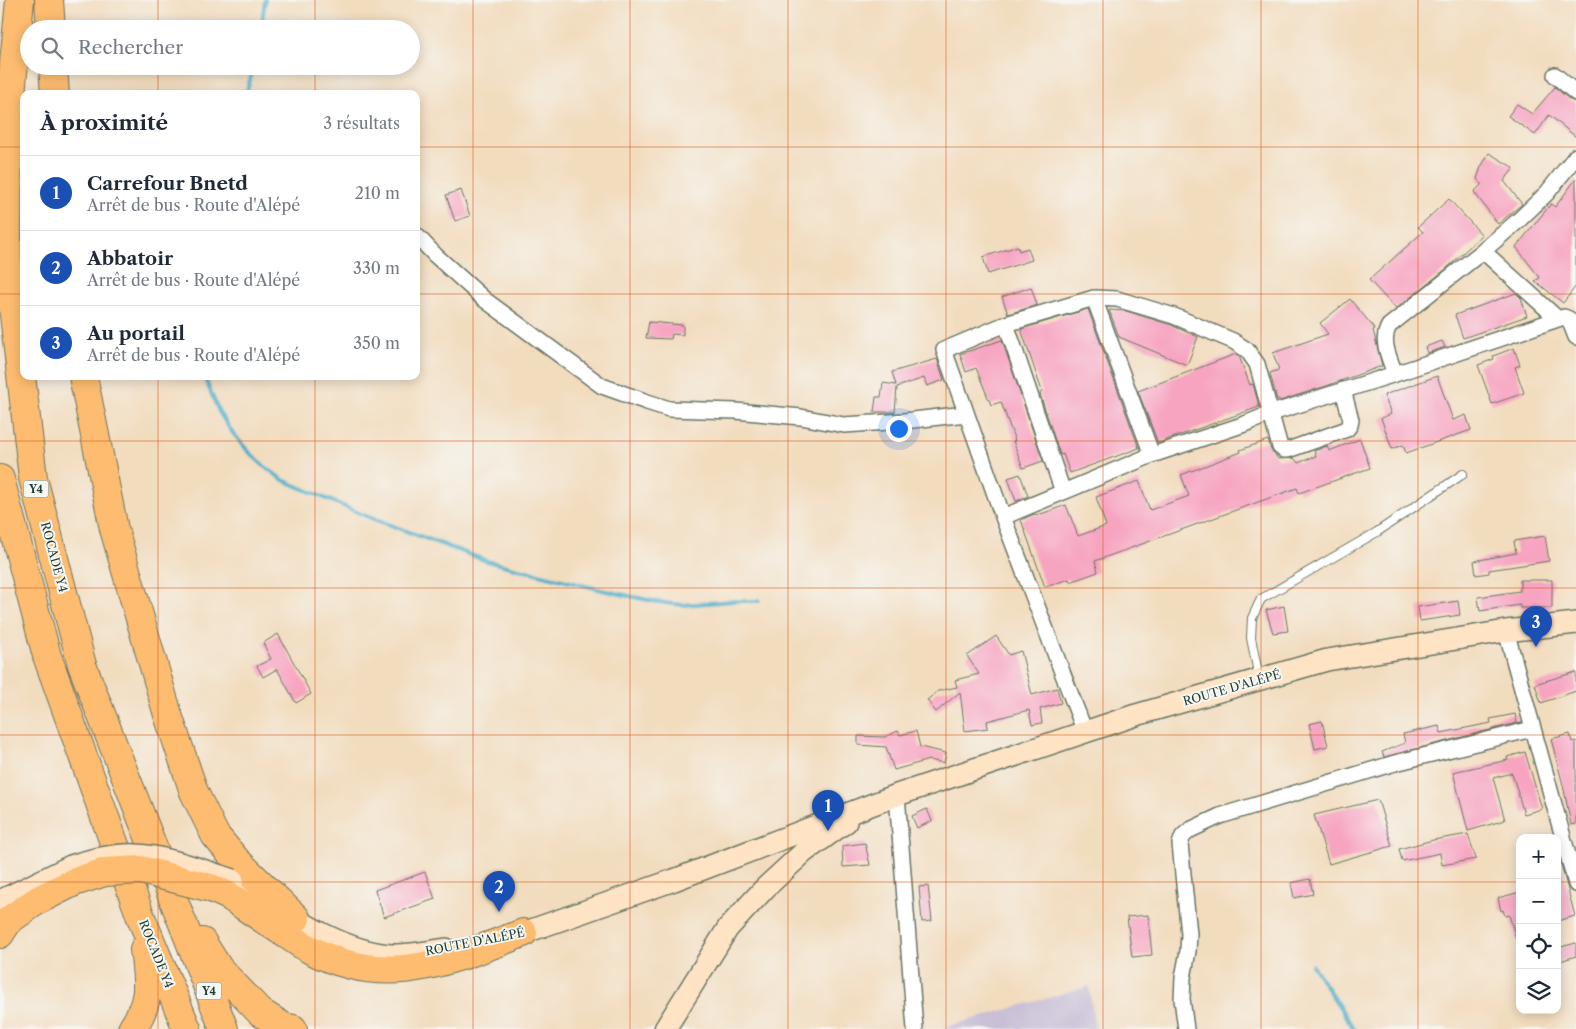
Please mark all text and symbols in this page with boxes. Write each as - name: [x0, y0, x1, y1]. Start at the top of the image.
- search box: [20, 20, 420, 75]
- icon: search: [38, 34, 66, 62]
- text: Rechercher: [78, 36, 183, 59]
- text: À proximité: [40, 110, 168, 135]
- text: 3 résultats: [323, 113, 400, 133]
- text: Carrefour Bnetd: [87, 172, 248, 195]
- text: 1: [52, 183, 60, 203]
- text: 210 m: [355, 183, 400, 203]
- text: Arrêt de bus · Route d'Alépé: [87, 195, 300, 215]
- text: Abbatoir: [87, 247, 173, 270]
- text: 2: [51, 258, 61, 278]
- text: 330 m: [353, 258, 400, 278]
- text: Arrêt de bus · Route d'Alépé: [87, 270, 300, 290]
- text: Au portail: [87, 322, 185, 345]
- text: 3: [51, 333, 61, 353]
- text: 350 m: [353, 333, 400, 353]
- text: Arrêt de bus · Route d'Alépé: [87, 345, 300, 365]
- your location: [886, 416, 912, 442]
- road number: Y4: [24, 480, 48, 498]
- street label: ROCADE Y4: [38, 520, 71, 594]
- pin: 3: [1520, 606, 1552, 647]
- street label: ROUTE D'ALÉPÉ: [1181, 665, 1282, 709]
- pin: 1: [812, 790, 844, 831]
- map controls: [1516, 834, 1561, 1014]
- button: +: [1516, 834, 1561, 879]
- pin: 2: [483, 871, 515, 912]
- button: −: [1516, 879, 1561, 924]
- street label: ROCADE Y4: [136, 918, 177, 990]
- street label: ROUTE D'ALÉPÉ: [424, 924, 526, 959]
- button: locate: [1516, 924, 1561, 969]
- button: layers: [1516, 969, 1561, 1014]
- road number: Y4: [196, 982, 222, 999]

